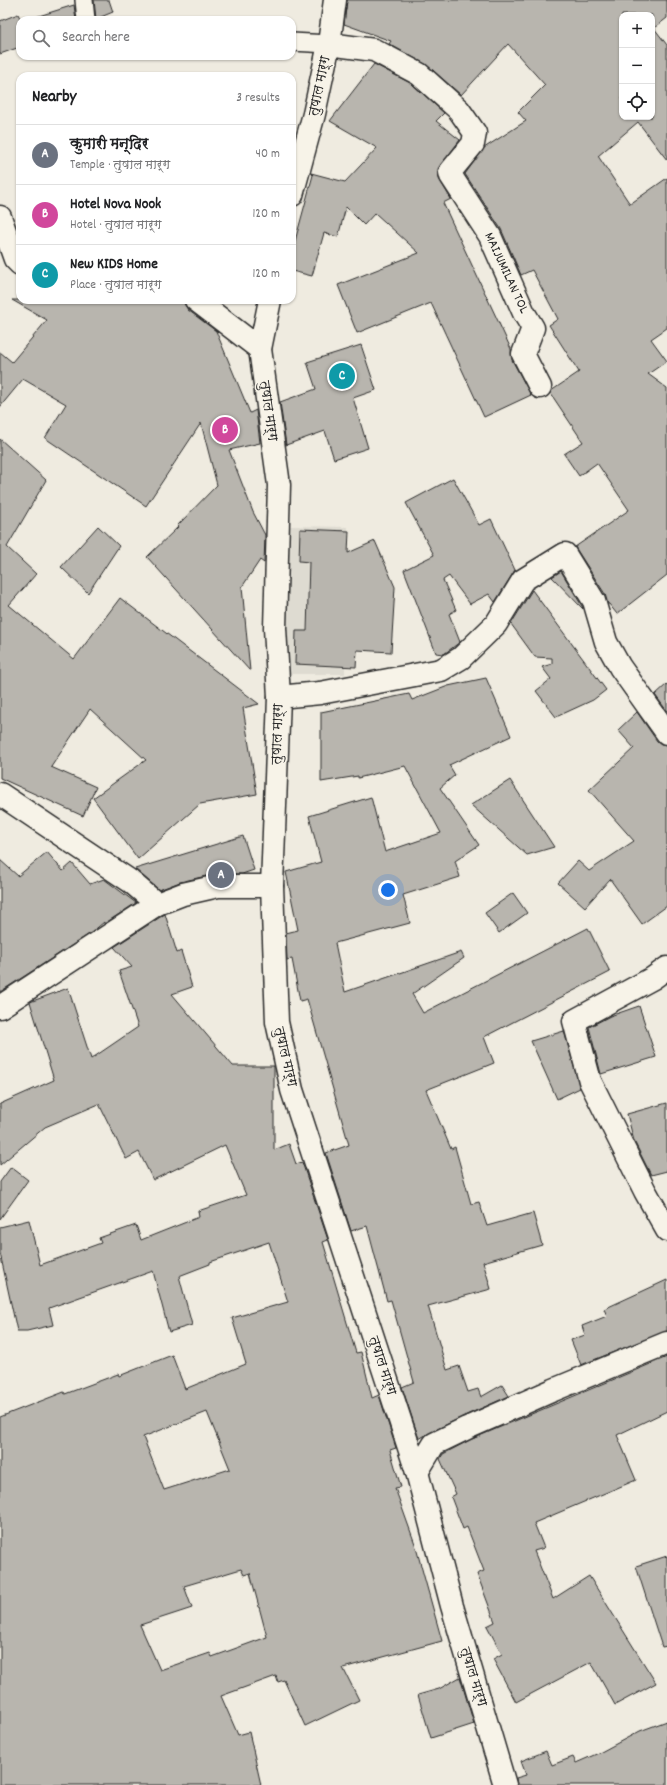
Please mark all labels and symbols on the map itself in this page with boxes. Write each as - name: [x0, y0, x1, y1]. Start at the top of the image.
- street label: तुषाल मार्ग: [304, 53, 336, 119]
- street label: MAIJUMILAN TOL: [478, 229, 534, 317]
- pin: C: [329, 361, 355, 391]
- street label: तुषाल मार्ग: [254, 379, 282, 443]
- pin: B: [212, 415, 238, 445]
- street label: तुषाल मार्ग: [267, 702, 289, 766]
- pin: A: [208, 860, 234, 890]
- your location: [378, 880, 398, 900]
- street label: तुषाल मार्ग: [268, 1024, 302, 1090]
- street label: तुषाल मार्ग: [363, 1333, 401, 1399]
- street label: तुषाल मार्ग: [454, 1644, 492, 1710]

